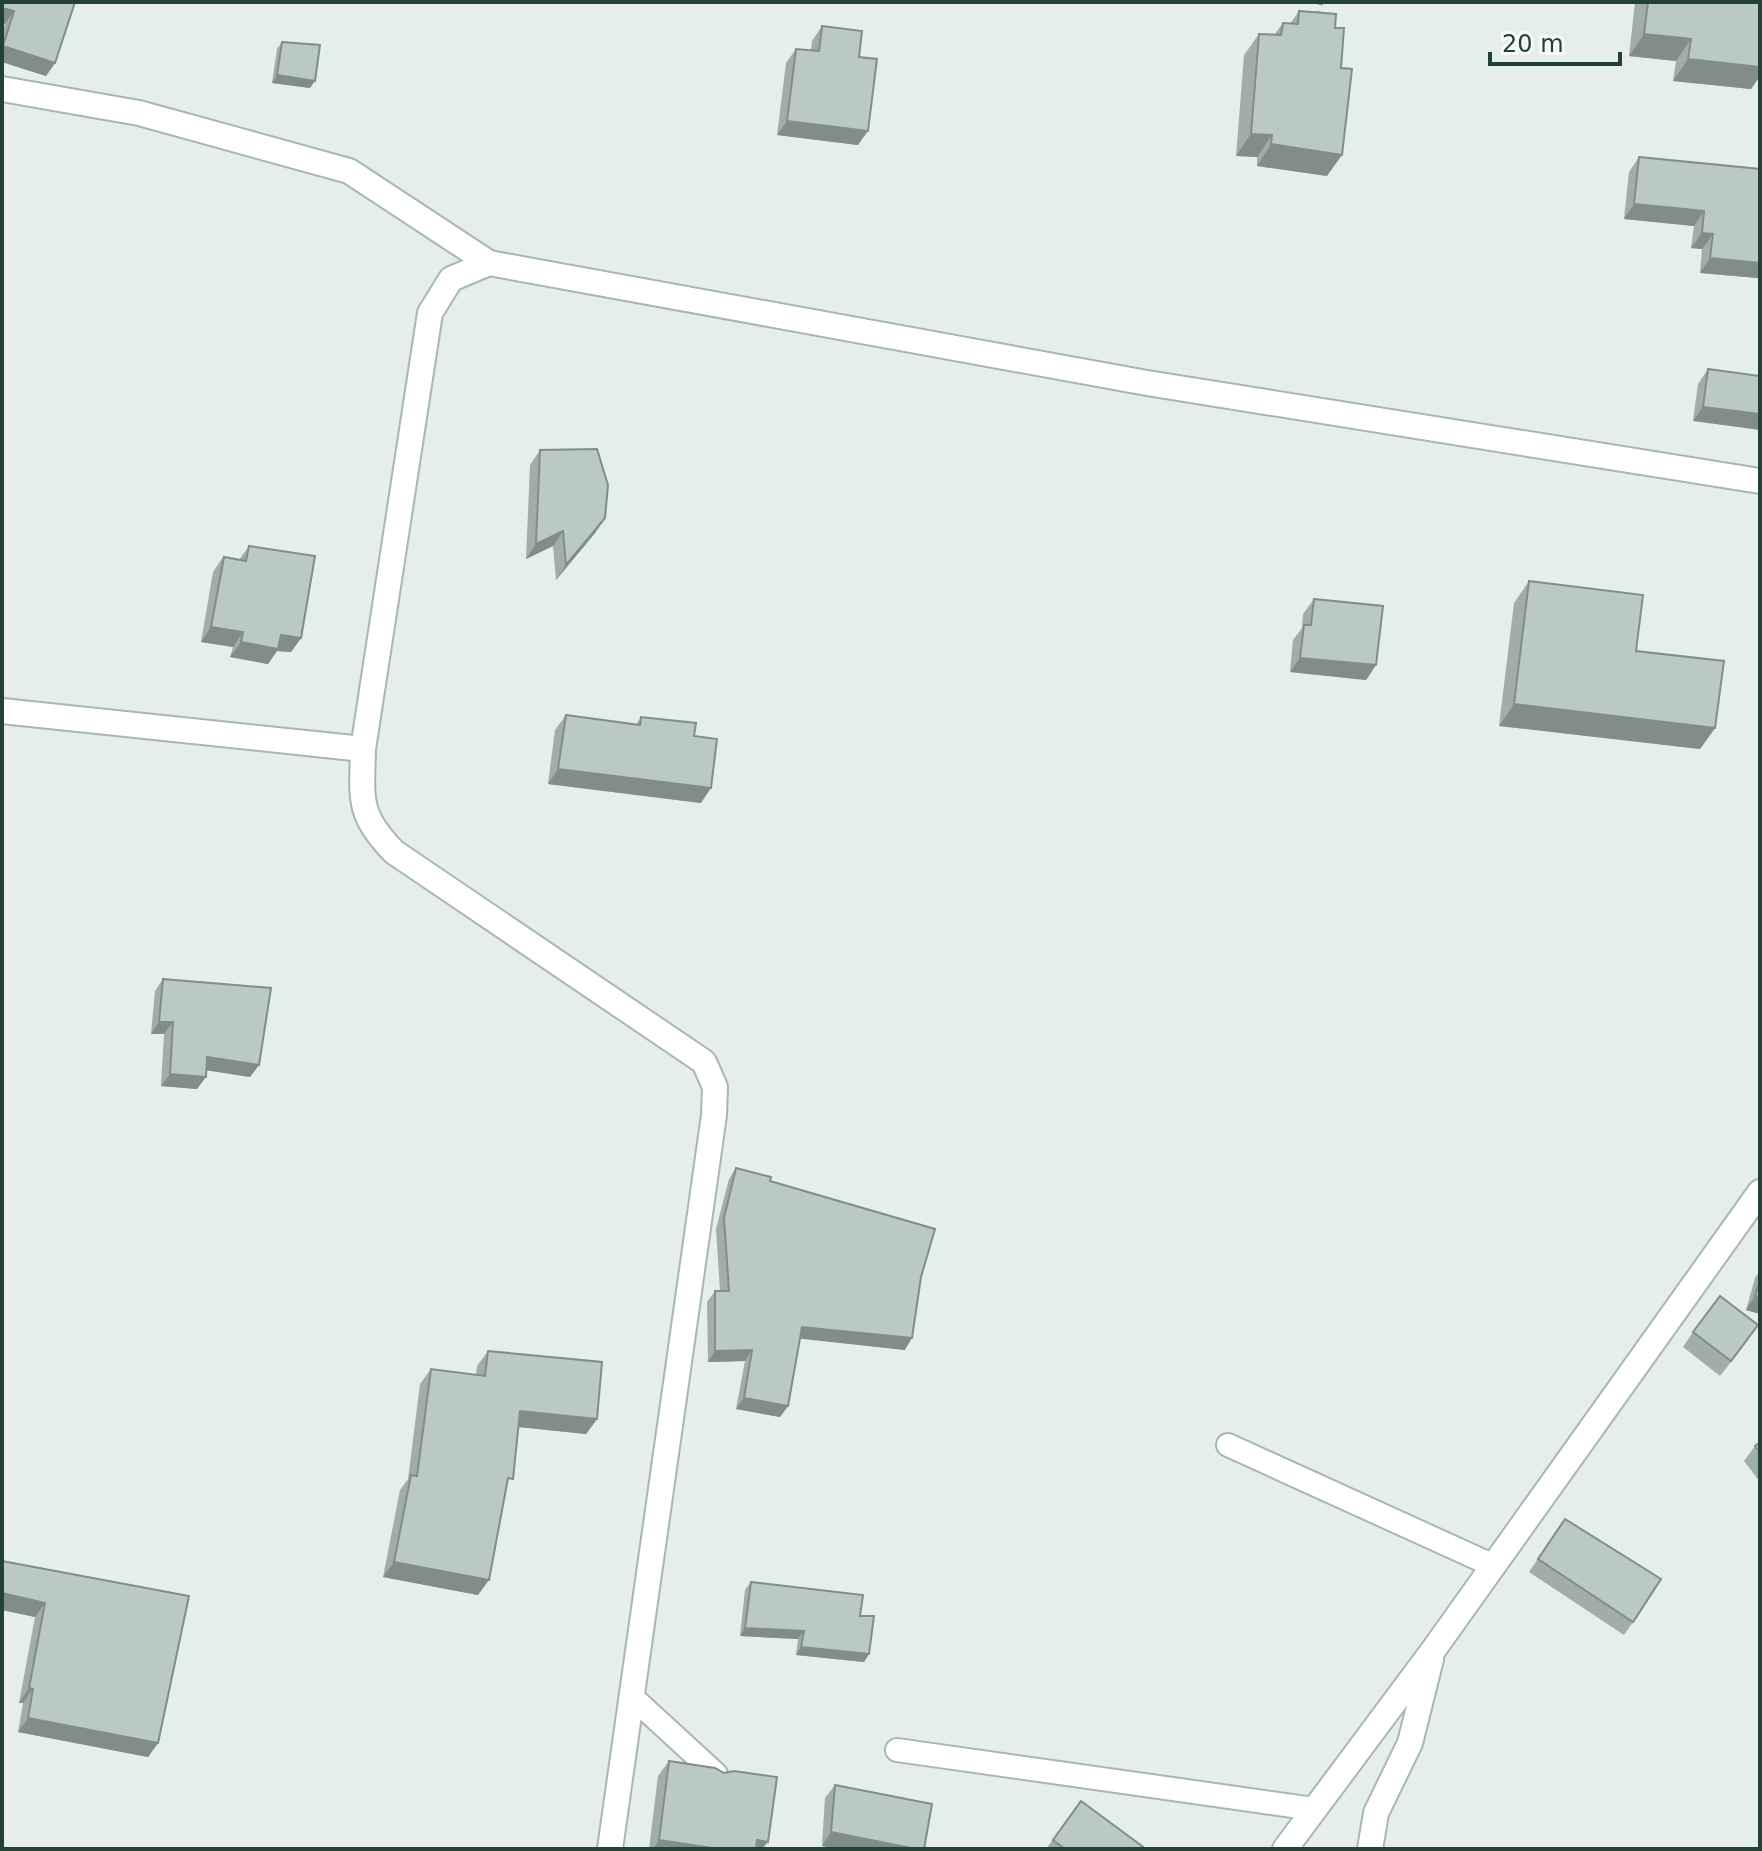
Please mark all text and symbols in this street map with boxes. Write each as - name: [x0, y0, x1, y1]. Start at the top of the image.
- scale bar: [1490, 16, 1620, 66]
- text: 20 m: [1502, 30, 1564, 58]

